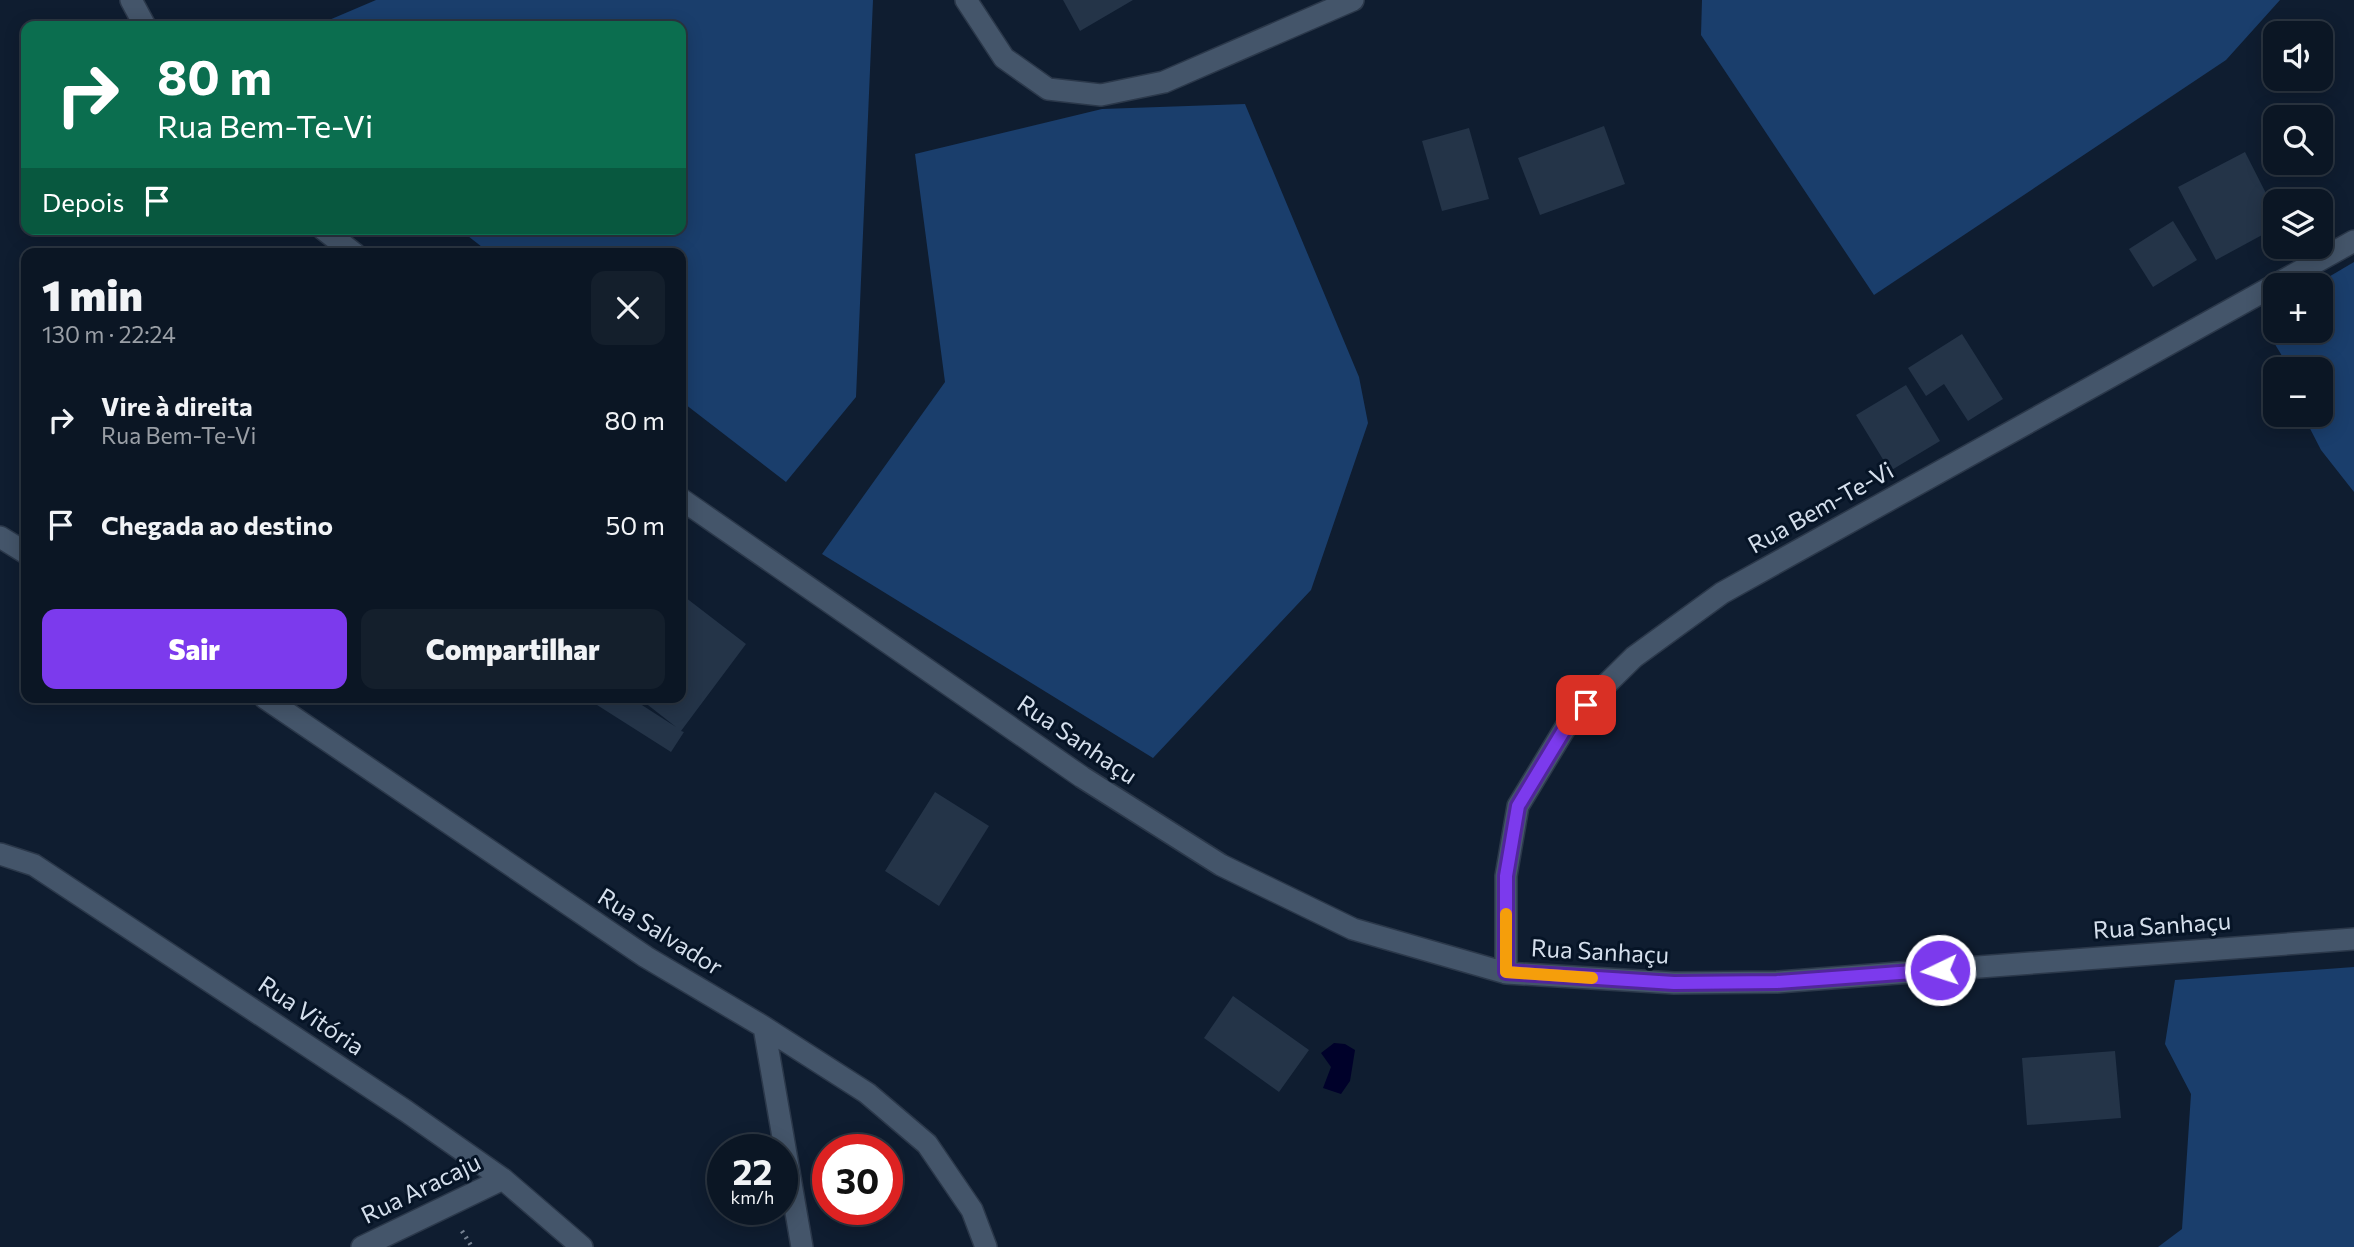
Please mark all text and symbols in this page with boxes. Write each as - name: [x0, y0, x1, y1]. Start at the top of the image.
- map controls: [2263, 21, 2333, 427]
- button: sound: [2263, 21, 2333, 91]
- text: 80 m: [157, 45, 272, 105]
- icon: right: [42, 49, 133, 140]
- text: Rua Bem-Te-Vi: [157, 105, 373, 145]
- button: search: [2263, 105, 2333, 175]
- icon: arrive: [138, 182, 176, 220]
- text: Depois: [42, 186, 124, 217]
- button: layers: [2263, 189, 2333, 259]
- text: 1 min: [42, 268, 143, 320]
- button: close: [591, 271, 665, 345]
- button: +: [2263, 273, 2333, 343]
- text: 130 m · 22:24: [42, 320, 176, 348]
- button: −: [2263, 357, 2333, 427]
- text: Vire à direita: [101, 390, 253, 421]
- icon: right: [42, 401, 80, 439]
- text: 80 m: [605, 404, 665, 435]
- text: Rua Bem-Te-Vi: [101, 421, 256, 449]
- street label: Rua Bem-Te-Vi: [1742, 455, 1898, 559]
- icon: arrive: [42, 506, 80, 544]
- text: Chegada ao destino: [101, 509, 333, 540]
- text: 50 m: [605, 509, 665, 540]
- button: Sair: [42, 609, 347, 689]
- button: Compartilhar: [361, 609, 665, 689]
- pin: [1556, 675, 1616, 735]
- icon: arrive: [1567, 686, 1605, 724]
- street label: Rua Sanhaçu: [1012, 688, 1143, 789]
- street label: Rua Salvador: [593, 881, 729, 981]
- street label: Rua Sanhaçu: [2092, 905, 2232, 944]
- street label: Rua Sanhaçu: [1530, 932, 1670, 969]
- position arrow: [1903, 933, 1977, 1007]
- street label: Rua Vitória: [253, 969, 370, 1061]
- speed limit sign: 30: [812, 1134, 903, 1225]
- street label: Rua Aracaju: [356, 1146, 485, 1229]
- text: 22: [733, 1149, 772, 1192]
- text: km/h: [731, 1186, 774, 1208]

